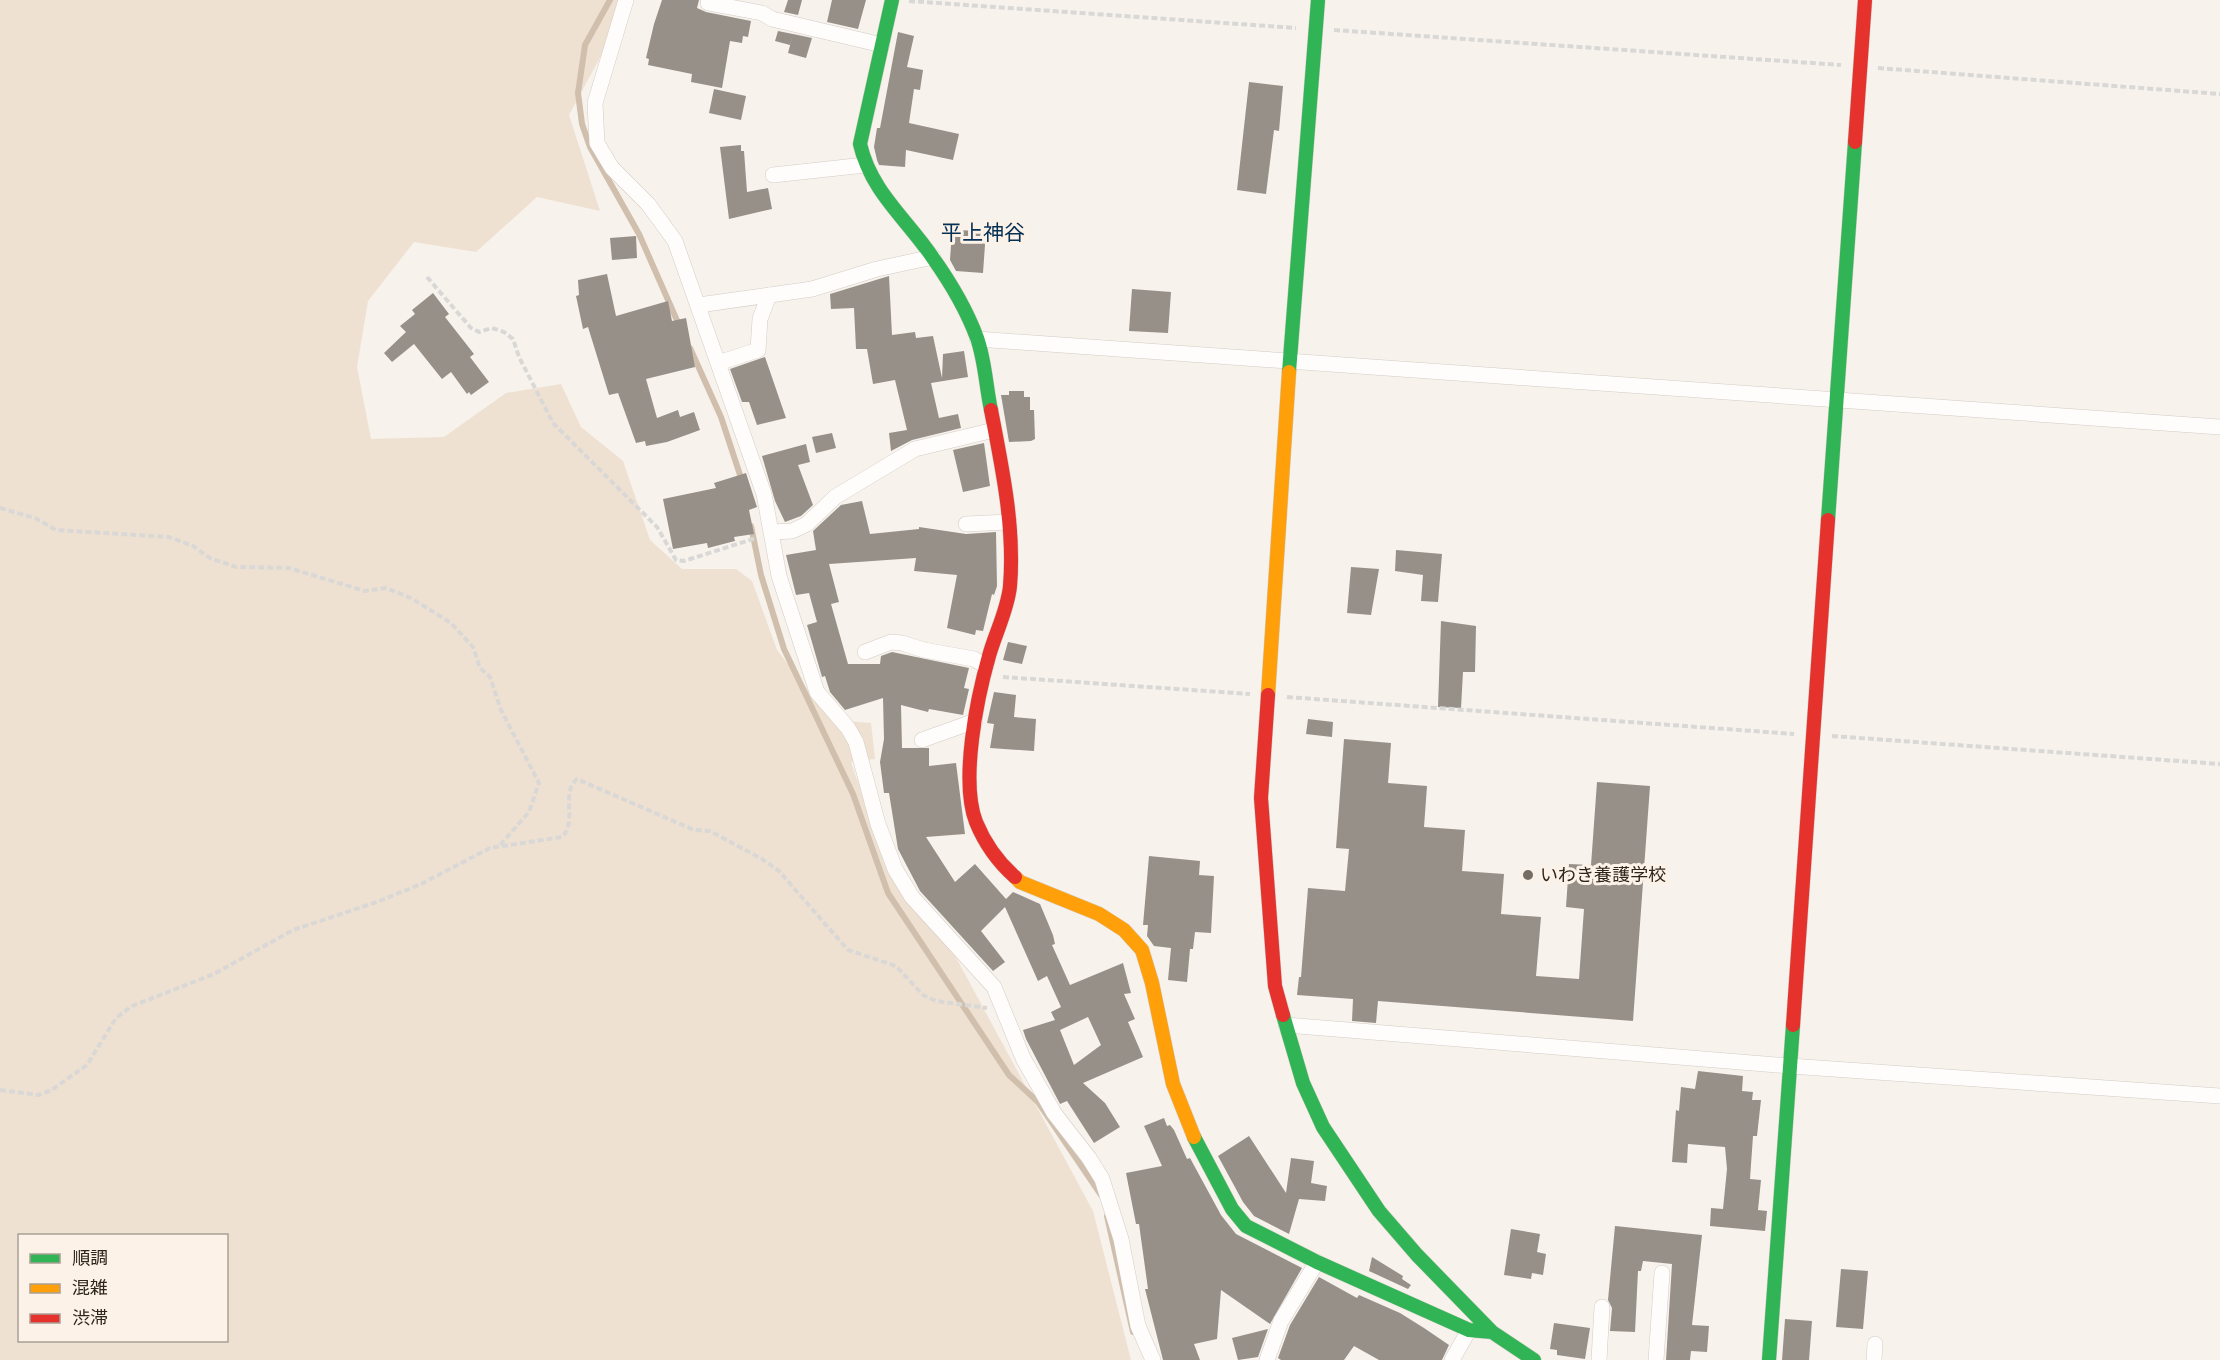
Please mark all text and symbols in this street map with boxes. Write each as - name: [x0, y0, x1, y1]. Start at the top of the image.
- district label: 平上神谷: [941, 218, 1025, 247]
- place label: いわき養護学校: [1540, 862, 1666, 887]
- marker: いわき養護学校: [1521, 868, 1535, 882]
- legend: [18, 1234, 228, 1342]
- text: 順調: [72, 1245, 108, 1270]
- text: 混雑: [72, 1275, 108, 1300]
- text: 渋滞: [72, 1305, 108, 1330]

